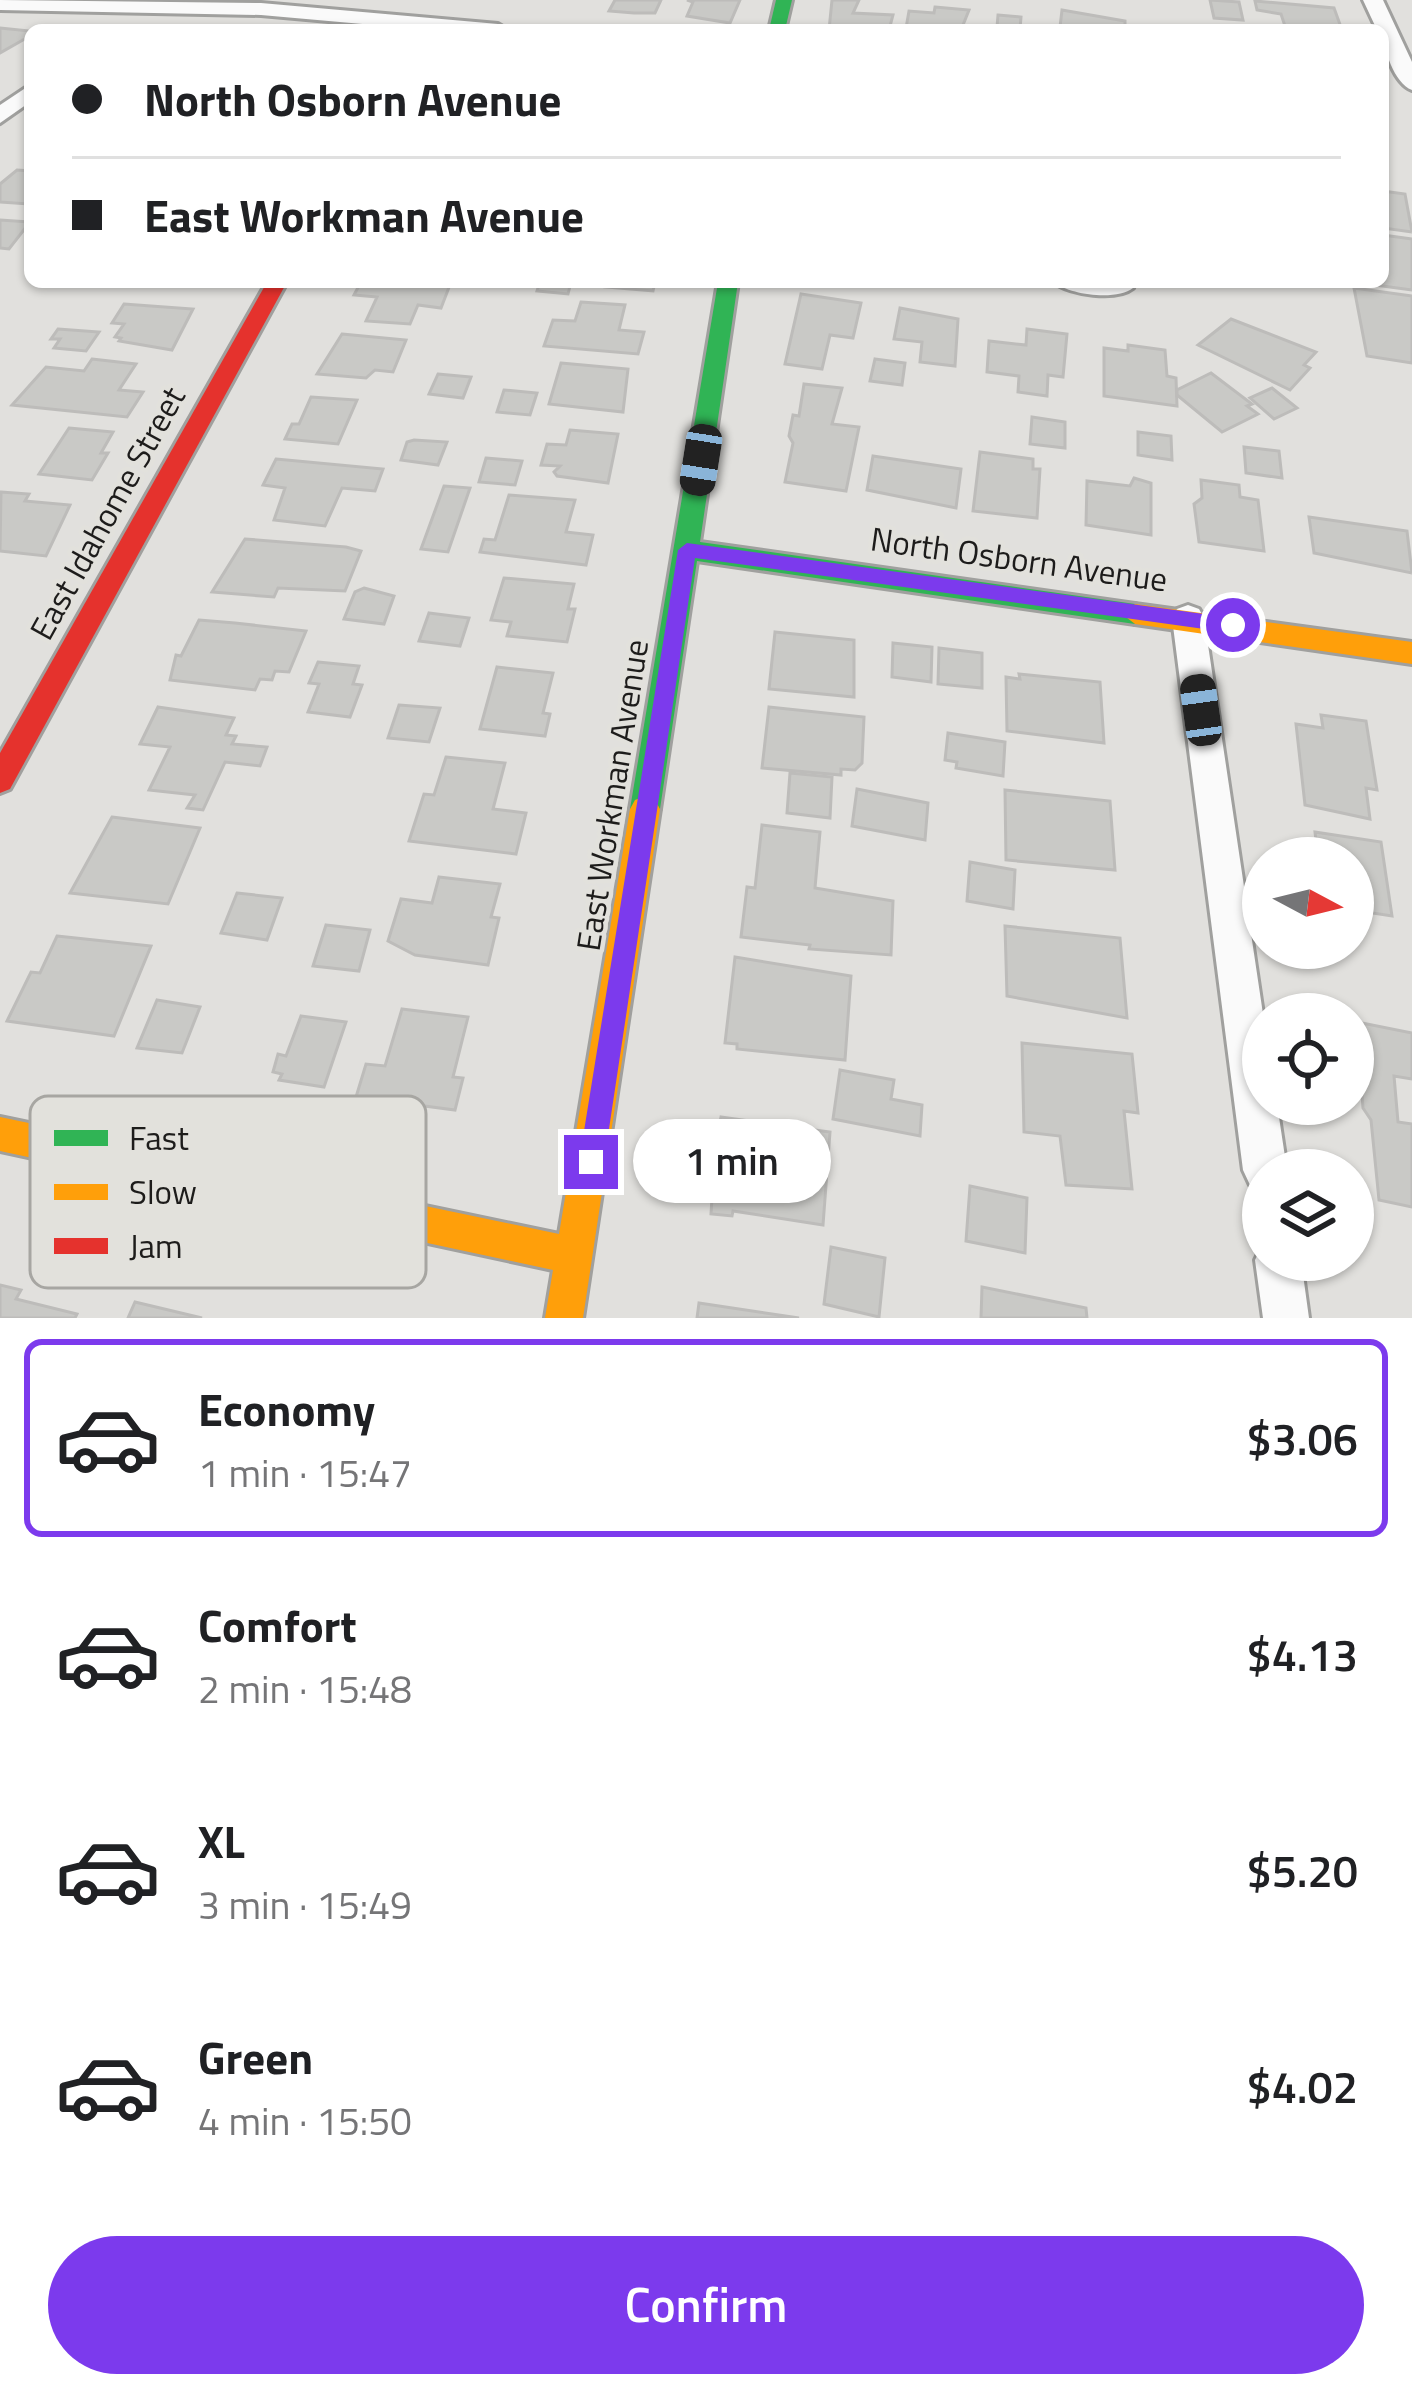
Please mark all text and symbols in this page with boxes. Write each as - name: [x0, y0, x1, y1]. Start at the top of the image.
- text: North Osborn Avenue: [144, 65, 562, 133]
- text: East Workman Avenue: [144, 181, 584, 249]
- street label: East Idahome Street: [17, 377, 198, 649]
- car: [678, 422, 724, 498]
- street label: North Osborn Avenue: [867, 513, 1171, 605]
- route start: [1206, 598, 1260, 652]
- street label: East Workman Avenue: [563, 636, 661, 954]
- car: [1178, 672, 1224, 748]
- north arrow: [1242, 837, 1374, 969]
- map controls: [1242, 837, 1374, 1281]
- button: locate: [1242, 993, 1374, 1125]
- legend: [30, 1096, 426, 1288]
- text: Fast: [129, 1113, 189, 1163]
- callout: 1 min: [633, 1120, 831, 1204]
- text: 1 min: [685, 1131, 779, 1190]
- route end: [564, 1135, 618, 1189]
- button: layers: [1242, 1149, 1374, 1281]
- text: Slow: [129, 1167, 197, 1217]
- text: Jam: [129, 1221, 183, 1271]
- text: Economy: [198, 1375, 375, 1443]
- icon: car: [54, 1384, 162, 1492]
- text: $3.06: [1246, 1404, 1358, 1472]
- text: 1 min · 15:47: [198, 1443, 412, 1502]
- text: Comfort: [198, 1591, 357, 1659]
- icon: car: [54, 1600, 162, 1708]
- text: $4.13: [1246, 1620, 1358, 1688]
- text: 2 min · 15:48: [198, 1659, 412, 1718]
- text: XL: [198, 1807, 245, 1875]
- icon: car: [54, 1816, 162, 1924]
- text: $5.20: [1246, 1836, 1358, 1904]
- text: 3 min · 15:49: [198, 1875, 412, 1934]
- text: Green: [198, 2023, 313, 2091]
- icon: car: [54, 2032, 162, 2140]
- text: $4.02: [1246, 2052, 1358, 2120]
- text: 4 min · 15:50: [198, 2091, 412, 2150]
- button: Confirm: [48, 2236, 1364, 2374]

